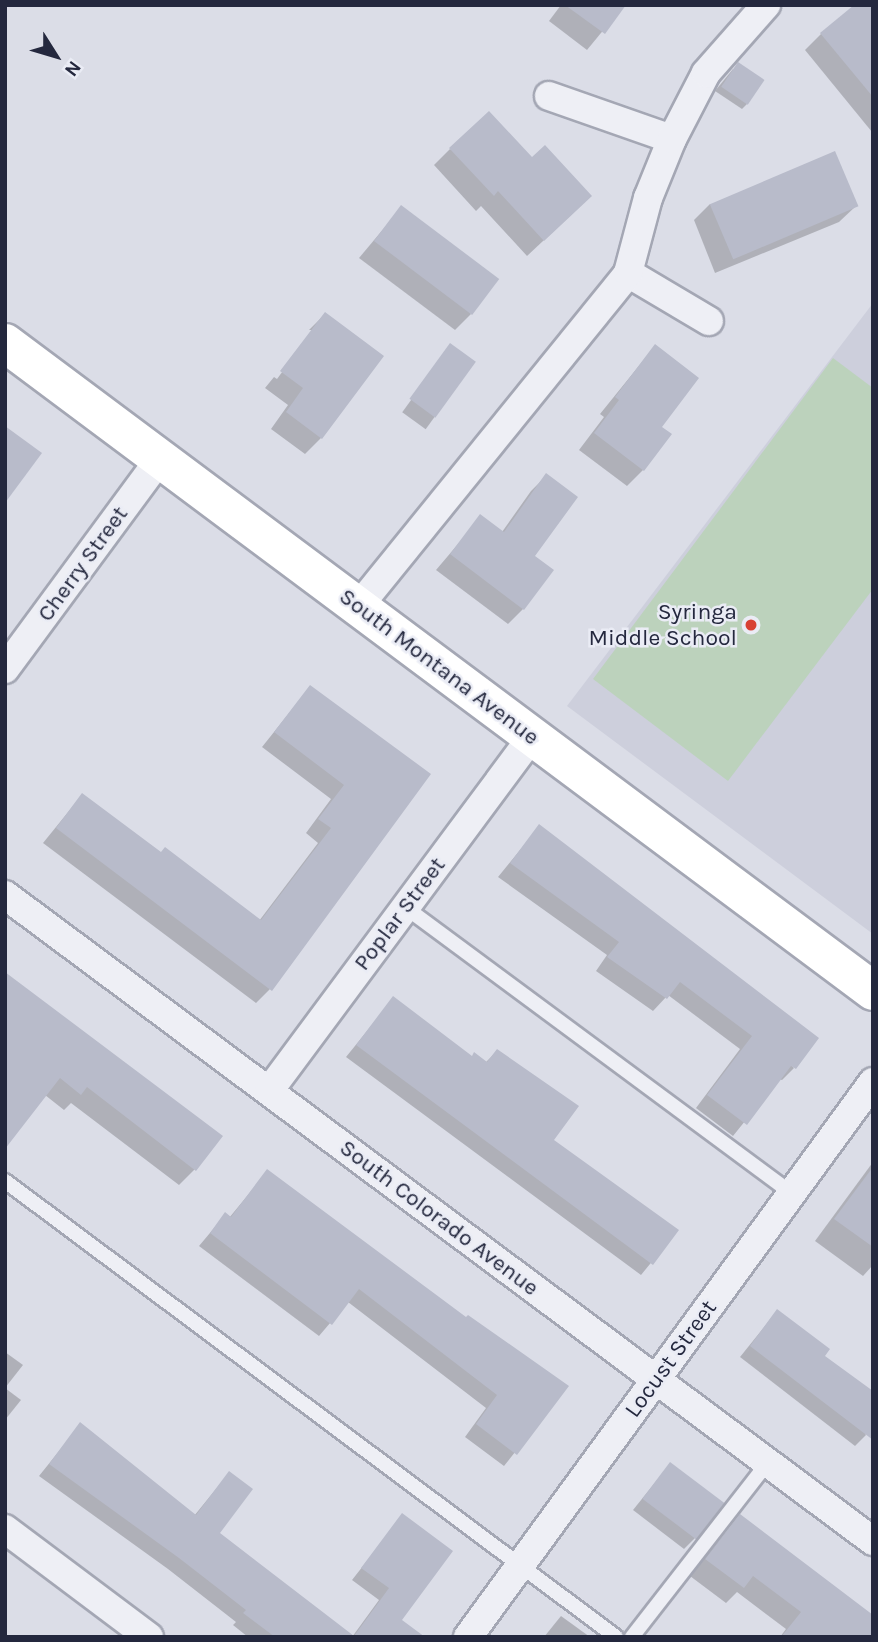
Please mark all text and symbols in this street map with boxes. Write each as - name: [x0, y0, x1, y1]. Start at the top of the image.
- north arrow: [21, 21, 91, 91]
- text: N: [60, 57, 86, 81]
- street label: Cherry Street: [32, 501, 134, 627]
- street label: South Montana Avenue: [334, 583, 544, 751]
- place label: Syringa Middle School: [588, 598, 737, 652]
- marker: Syringa Middle School: [743, 617, 759, 633]
- street label: Poplar Street: [348, 852, 452, 976]
- street label: South Colorado Avenue: [334, 1134, 544, 1302]
- street label: Locust Street: [619, 1295, 723, 1423]

